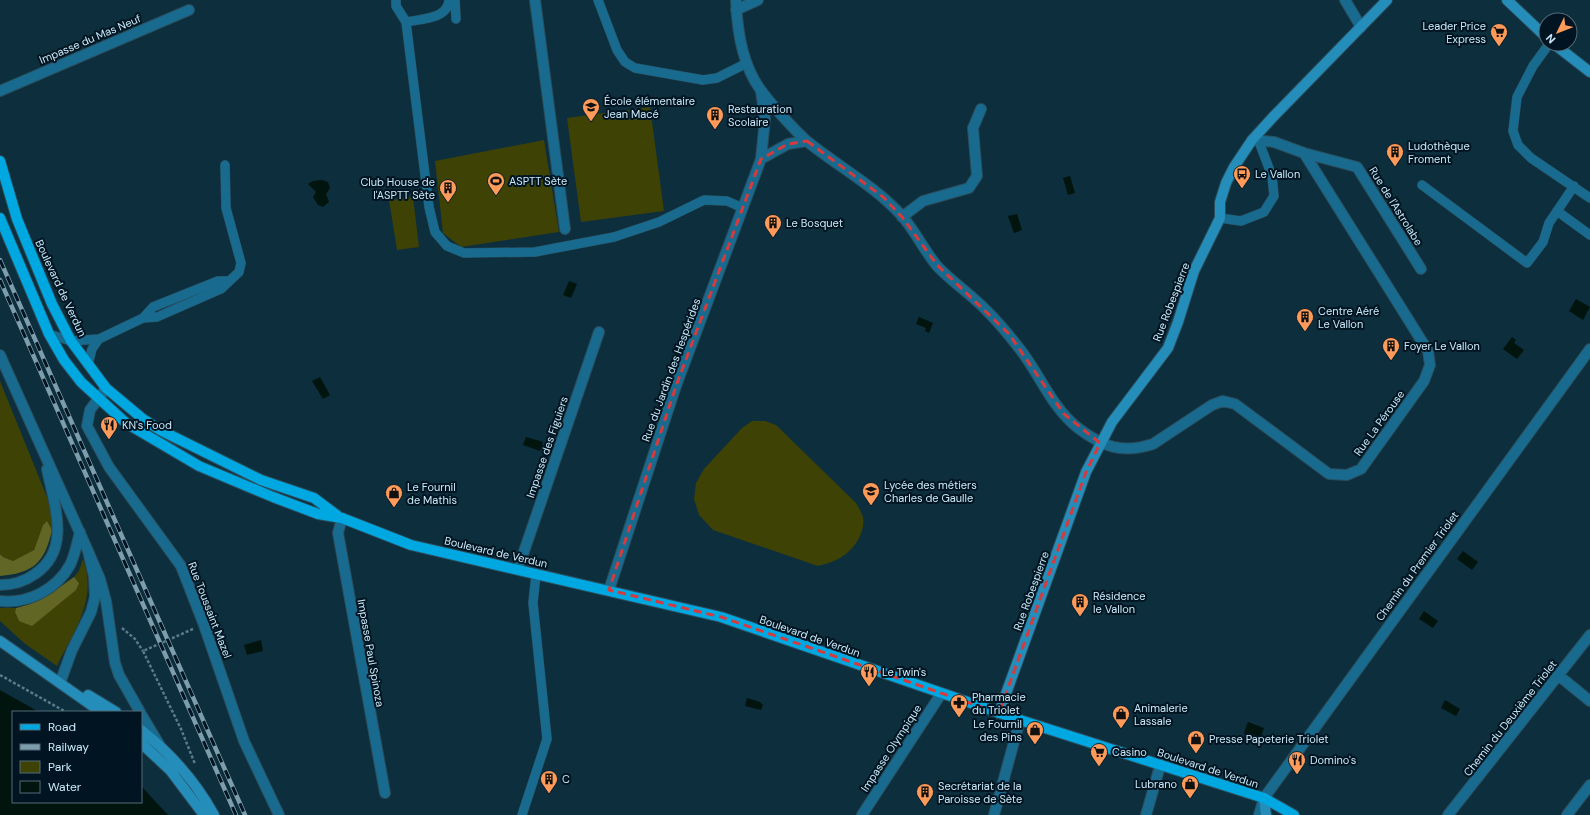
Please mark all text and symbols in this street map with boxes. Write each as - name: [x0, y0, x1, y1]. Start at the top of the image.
- street label: Impasse du Mas Neuf: [37, 11, 143, 67]
- north arrow: [1538, 12, 1578, 52]
- place label: Leader Price Express: [1422, 19, 1486, 46]
- supermarket icon: Leader Price Express: [1489, 22, 1509, 47]
- text: N: [1543, 31, 1559, 47]
- place label: École élémentaire Jean Macé: [604, 94, 695, 121]
- school or university icon: École élémentaire Jean Macé: [581, 97, 601, 122]
- place label: Restauration Scolaire: [728, 102, 792, 129]
- building icon: Restauration Scolaire: [705, 105, 725, 130]
- place label: Ludothèque Froment: [1408, 139, 1470, 166]
- building icon: Ludothèque Froment: [1385, 142, 1405, 167]
- bus stop icon: Le Vallon: [1232, 164, 1252, 189]
- street label: Rue de l'Astrolabe: [1366, 164, 1426, 248]
- place label: Le Vallon: [1255, 167, 1300, 181]
- sports icon: ASPTT Sète: [486, 171, 506, 196]
- place label: ASPTT Sète: [509, 174, 567, 188]
- place label: Club House de l'ASPTT Sète: [360, 175, 435, 202]
- building icon: Club House de l'ASPTT Sète: [438, 178, 458, 203]
- building icon: Le Bosquet: [763, 213, 783, 238]
- place label: Le Bosquet: [786, 216, 843, 230]
- street label: Boulevard de Verdun: [32, 237, 90, 339]
- street label: Rue Robespierre: [1150, 261, 1192, 343]
- street label: Rue du Jardin des Hespérides: [638, 296, 704, 444]
- place label: Centre Aéré Le Vallon: [1318, 304, 1379, 331]
- building icon: Centre Aéré Le Vallon: [1295, 307, 1315, 332]
- building icon: Foyer Le Vallon: [1381, 336, 1401, 361]
- place label: Foyer Le Vallon: [1404, 339, 1480, 353]
- street label: Rue La Pérouse: [1351, 388, 1407, 458]
- street label: Impasse des Figuiers: [523, 394, 571, 500]
- restaurant icon: KN's Food: [99, 415, 119, 440]
- place label: KN's Food: [122, 418, 172, 432]
- place label: Lycée des métiers Charles de Gaulle: [884, 478, 977, 505]
- place label: Le Fournil de Mathis: [407, 480, 457, 507]
- school or university icon: Lycée des métiers Charles de Gaulle: [861, 481, 881, 506]
- shop icon: Le Fournil de Mathis: [384, 483, 404, 508]
- street label: Chemin du Premier Triolet: [1373, 508, 1461, 624]
- street label: Boulevard de Verdun: [443, 533, 549, 571]
- street label: Rue Robespierre: [1010, 549, 1052, 633]
- street label: Rue Toussaint Mazel: [185, 560, 235, 660]
- place label: Résidence le Vallon: [1093, 589, 1146, 616]
- building icon: Résidence le Vallon: [1070, 592, 1090, 617]
- street label: Impasse Paul Spinoza: [355, 598, 387, 708]
- street label: Boulevard de Verdun: [758, 612, 862, 660]
- street label: Chemin du Deuxième Triolet: [1460, 657, 1560, 779]
- restaurant icon: Le Twin's: [859, 662, 879, 687]
- place label: Le Twin's: [882, 665, 926, 679]
- place label: Pharmacie du Triolet: [972, 690, 1026, 717]
- pharmacy icon: Pharmacie du Triolet: [949, 693, 969, 718]
- place label: Animalerie Lassale: [1134, 701, 1188, 728]
- street label: Impasse Olympique: [858, 702, 924, 794]
- shop icon: Animalerie Lassale: [1111, 704, 1131, 729]
- legend: [12, 711, 142, 803]
- place label: Le Fournil des Pins: [973, 717, 1022, 744]
- text: Road: [48, 719, 76, 735]
- shop icon: Le Fournil des Pins: [1025, 720, 1045, 745]
- shop icon: Presse Papeterie Triolet: [1186, 729, 1206, 754]
- place label: Presse Papeterie Triolet: [1209, 732, 1329, 746]
- text: Railway: [48, 739, 89, 755]
- supermarket icon: Casino: [1089, 742, 1109, 767]
- place label: Casino: [1112, 745, 1147, 759]
- street label: Boulevard de Verdun: [1156, 745, 1260, 791]
- restaurant icon: Domino's: [1287, 750, 1307, 775]
- place label: Domino's: [1310, 753, 1356, 767]
- text: Park: [48, 759, 72, 775]
- building icon: C: [539, 769, 559, 794]
- place label: C: [562, 772, 570, 786]
- shop icon: Lubrano: [1180, 774, 1200, 799]
- place label: Lubrano: [1135, 777, 1177, 791]
- text: Water: [48, 779, 82, 795]
- place label: Secrétariat de la Paroisse de Sète: [938, 779, 1022, 806]
- building icon: Secrétariat de la Paroisse de Sète: [915, 782, 935, 807]

